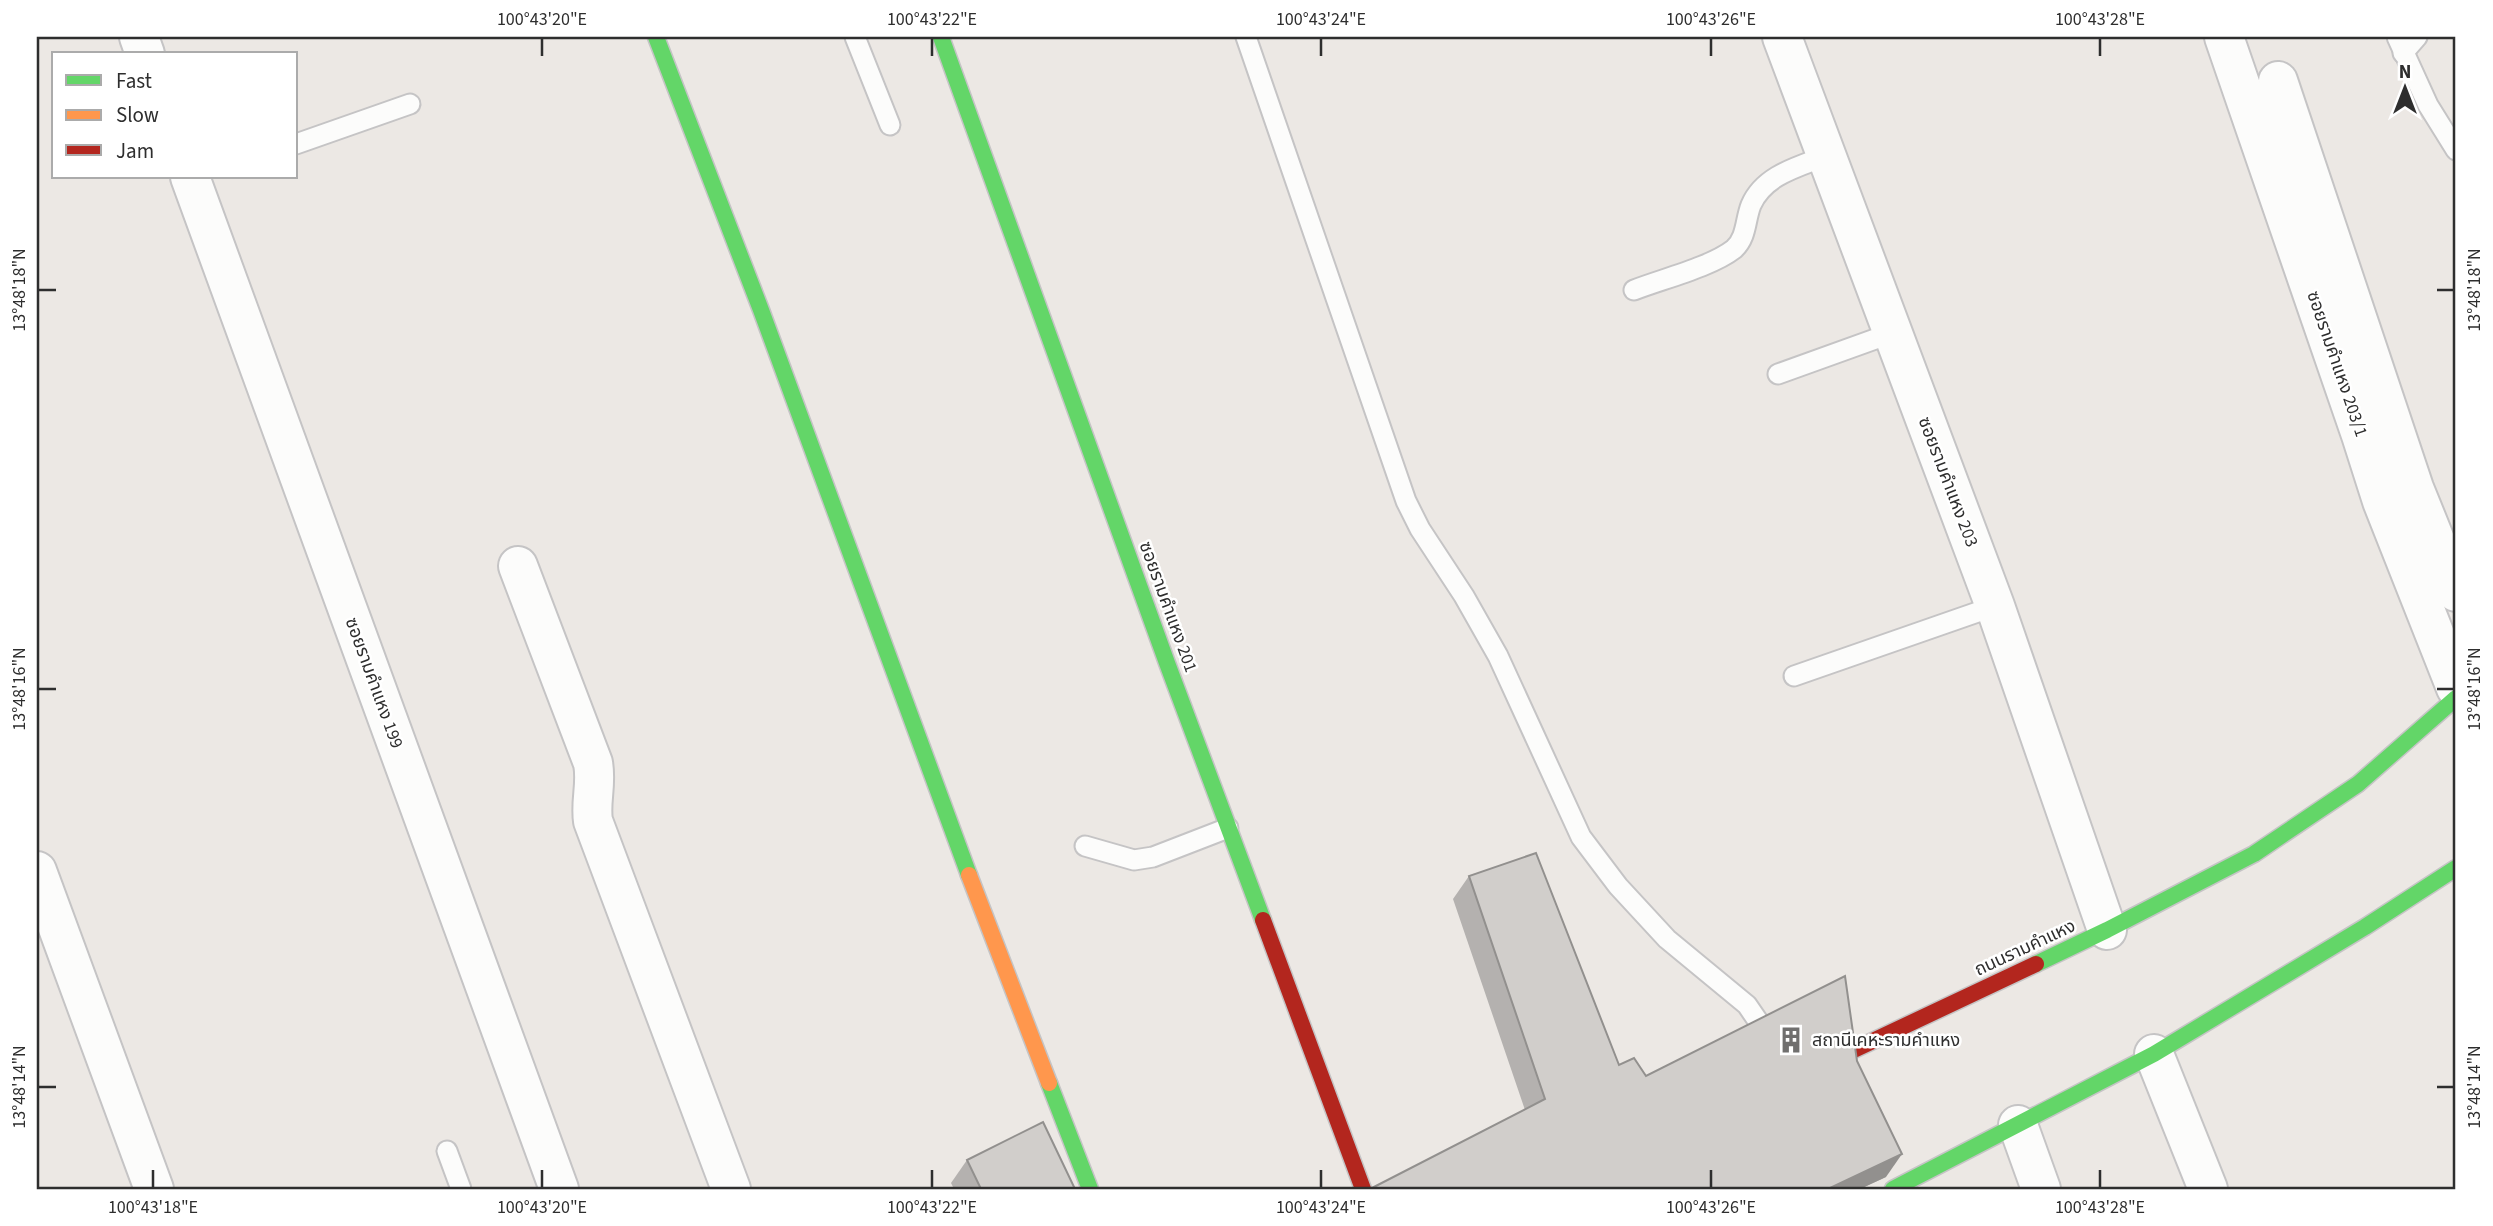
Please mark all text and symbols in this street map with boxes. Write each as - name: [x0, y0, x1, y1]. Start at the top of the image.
- text: 100°43'20"E: [497, 7, 587, 32]
- text: 100°43'22"E: [887, 7, 977, 32]
- text: 100°43'24"E: [1276, 7, 1366, 32]
- text: 100°43'26"E: [1666, 7, 1756, 32]
- text: 100°43'28"E: [2055, 7, 2145, 32]
- legend: [52, 52, 298, 178]
- north arrow: [2370, 52, 2440, 122]
- text: N: [2399, 59, 2411, 86]
- text: Fast: [116, 66, 152, 96]
- text: Slow: [116, 100, 159, 130]
- text: Jam: [116, 136, 154, 166]
- text: 13°48'18"N: [7, 248, 32, 332]
- text: 13°48'18"N: [2462, 248, 2487, 332]
- street label: ซอยรามคำแหง 203/1: [2300, 288, 2374, 440]
- street label: ซอยรามคำแหง 203: [1912, 413, 1984, 551]
- street label: ซอยรามคำแหง 201: [1133, 538, 1203, 676]
- street label: ซอยรามคำแหง 199: [339, 614, 409, 752]
- text: 13°48'16"N: [7, 647, 32, 731]
- text: 13°48'16"N: [2462, 647, 2487, 731]
- street label: ถนนรามคำแหง: [1970, 914, 2080, 982]
- building icon: สถานีเคหะรามคำแหง: [1776, 1025, 1806, 1055]
- place label: สถานีเคหะรามคำแหง: [1812, 1028, 1960, 1053]
- text: 13°48'14"N: [7, 1045, 32, 1129]
- text: 13°48'14"N: [2462, 1045, 2487, 1129]
- text: 100°43'18"E: [108, 1195, 198, 1220]
- text: 100°43'20"E: [497, 1195, 587, 1220]
- text: 100°43'22"E: [887, 1195, 977, 1220]
- text: 100°43'24"E: [1276, 1195, 1366, 1220]
- text: 100°43'26"E: [1666, 1195, 1756, 1220]
- text: 100°43'28"E: [2055, 1195, 2145, 1220]

